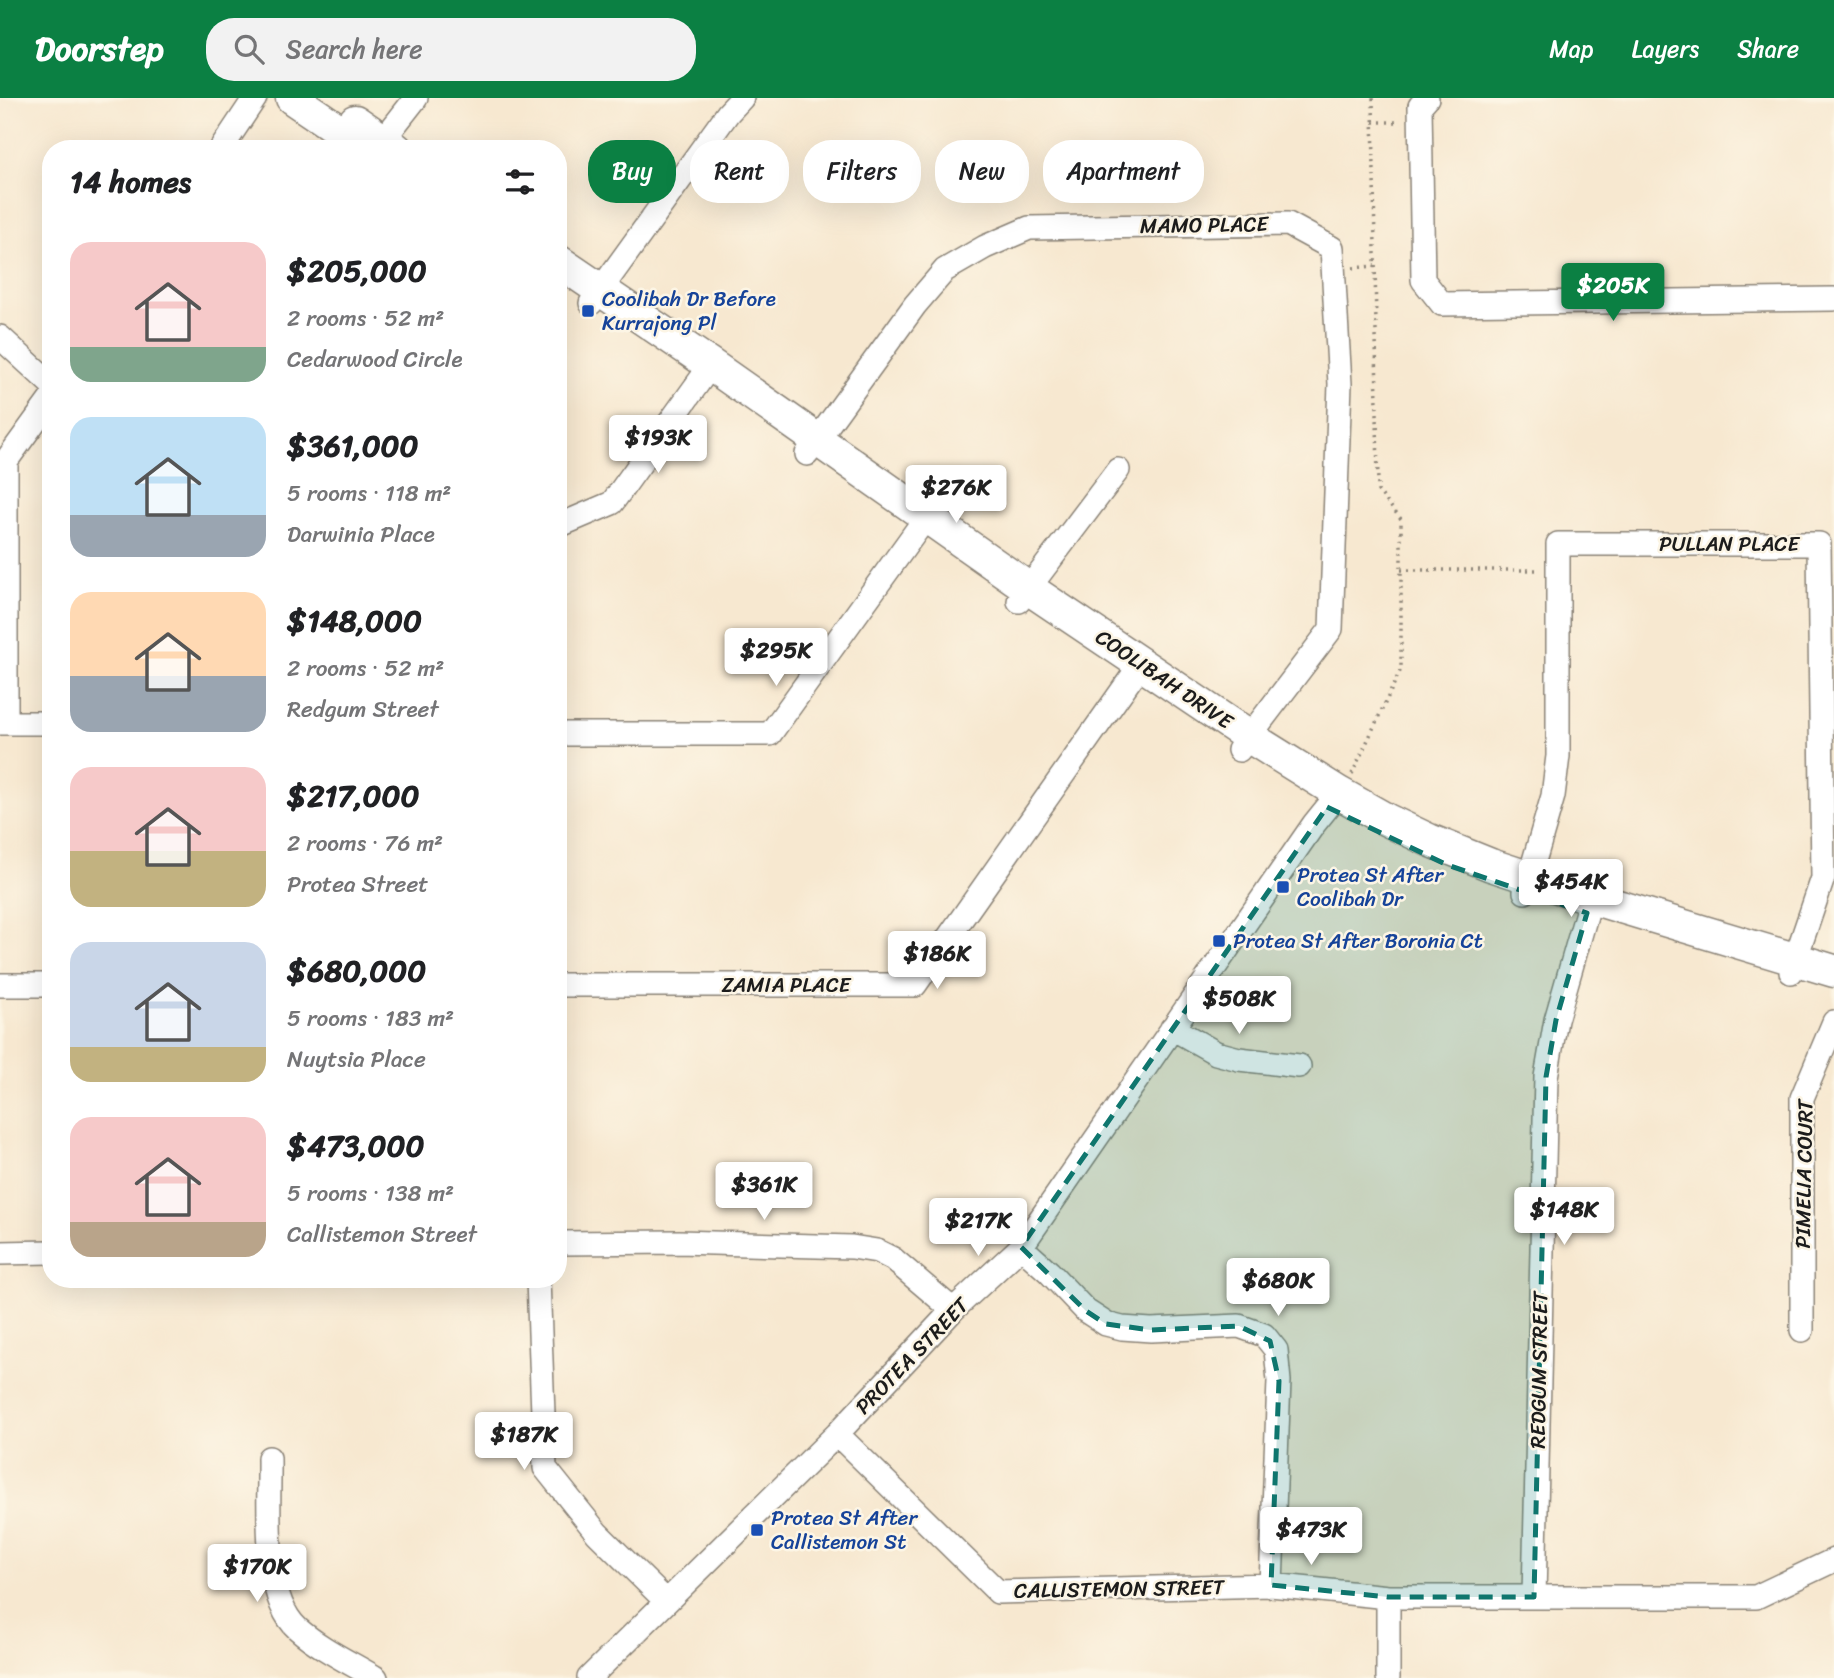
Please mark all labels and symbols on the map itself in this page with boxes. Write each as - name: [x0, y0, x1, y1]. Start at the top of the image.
- street label: MAMO PLACE: [1140, 205, 1270, 245]
- pin: $205K: [1564, 264, 1662, 323]
- place label: Coolibah Dr Before Kurrajong Pl: [602, 280, 776, 342]
- marker: Coolibah Dr Before Kurrajong Pl: [580, 303, 596, 319]
- pin: $193K: [609, 416, 707, 475]
- pin: $276K: [907, 466, 1005, 525]
- street label: PULLAN PLACE: [1659, 525, 1800, 563]
- street label: COOLIBAH DRIVE: [1087, 619, 1242, 740]
- pin: $295K: [727, 628, 825, 688]
- place label: Protea St After Coolibah Dr: [1297, 856, 1444, 918]
- pin: $454K: [1522, 860, 1620, 919]
- marker: Protea St After Coolibah Dr: [1275, 879, 1291, 895]
- place label: Protea St After Boronia Ct: [1233, 922, 1483, 960]
- pin: $186K: [888, 932, 986, 991]
- marker: Protea St After Boronia Ct: [1211, 933, 1227, 949]
- street label: ZAMIA PLACE: [722, 966, 852, 1004]
- pin: $508K: [1190, 976, 1288, 1036]
- street label: PIMELIA COURT: [1784, 1097, 1824, 1249]
- pin: $361K: [715, 1162, 813, 1222]
- pin: $148K: [1515, 1188, 1613, 1247]
- pin: $217K: [929, 1198, 1027, 1258]
- pin: $680K: [1229, 1258, 1327, 1318]
- street label: PROTEA STREET: [845, 1287, 979, 1424]
- street label: REDGUM STREET: [1519, 1289, 1559, 1449]
- pin: $187K: [475, 1412, 573, 1472]
- place label: Protea St After Callistemon St: [771, 1499, 918, 1561]
- pin: $473K: [1262, 1508, 1360, 1567]
- marker: Protea St After Callistemon St: [749, 1522, 765, 1538]
- pin: $170K: [208, 1544, 306, 1604]
- street label: CALLISTEMON STREET: [1014, 1568, 1226, 1610]

